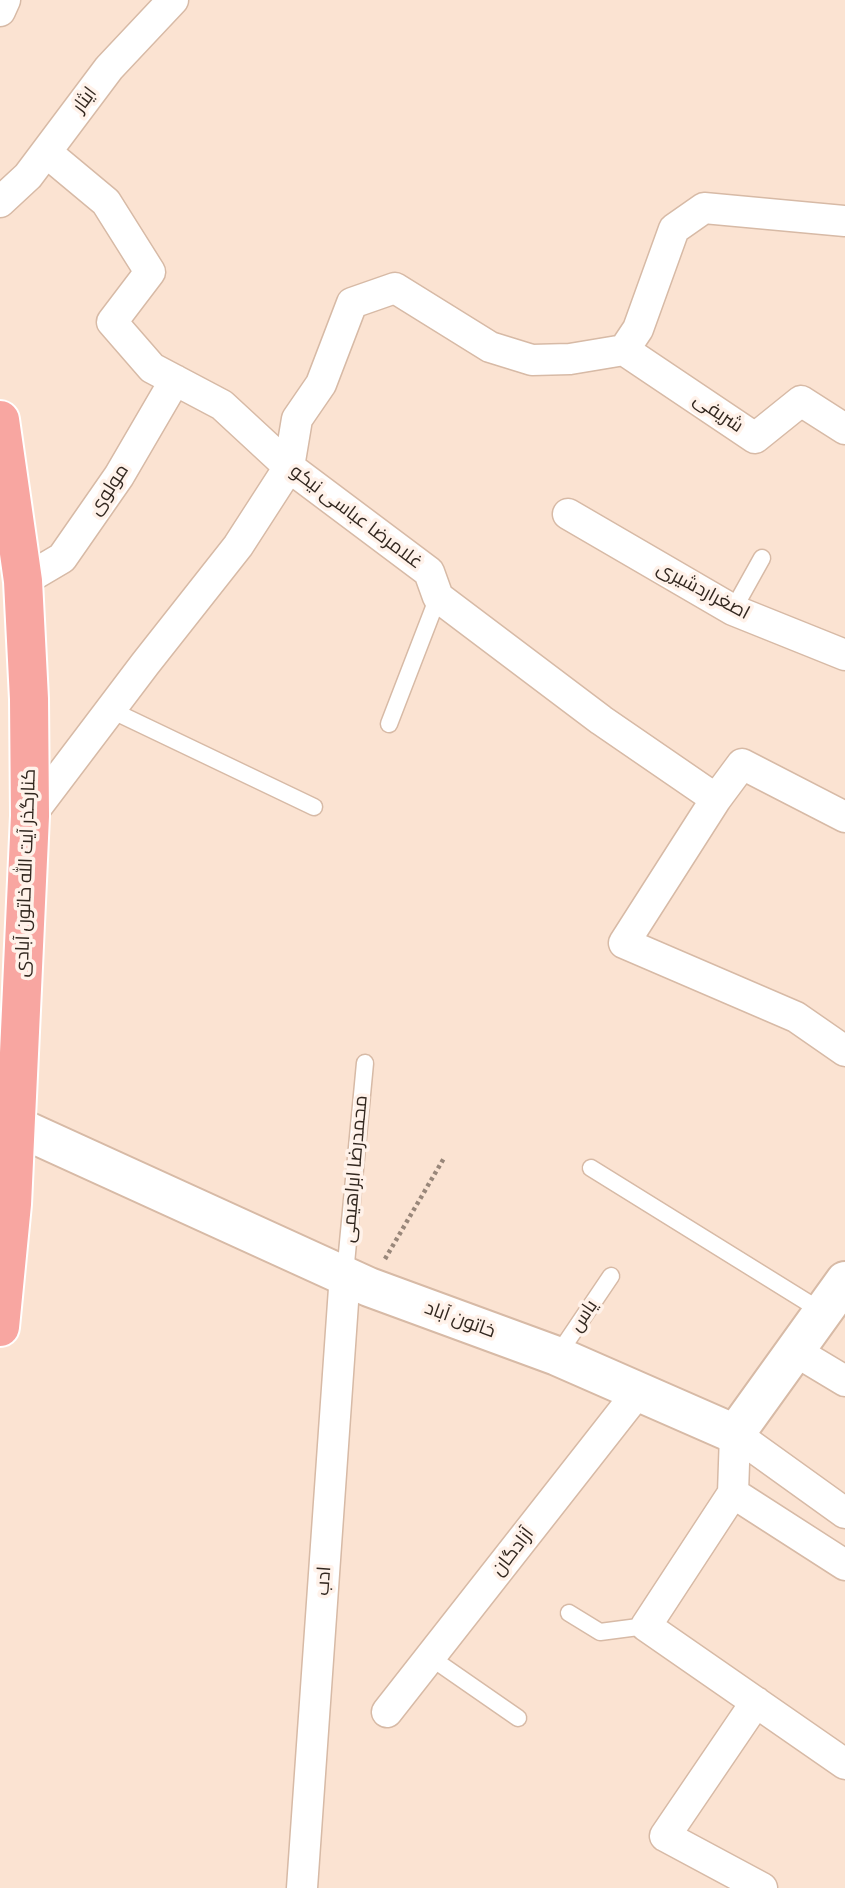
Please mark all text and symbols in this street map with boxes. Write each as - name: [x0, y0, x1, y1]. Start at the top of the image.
- street label: ایثار: [68, 83, 102, 117]
- street label: شریفی: [689, 388, 747, 438]
- street label: مولوی: [84, 460, 134, 520]
- street label: غلامرضا عباسی نیکو: [285, 460, 427, 574]
- street label: اصغراردشیری: [653, 557, 753, 625]
- street label: کنارگذر آیت الله خاتون آبادی: [11, 768, 41, 978]
- street label: محمدرضا ابراهیمی: [337, 1094, 373, 1244]
- street label: یاس: [565, 1296, 603, 1336]
- street label: خاتون آباد: [422, 1297, 498, 1343]
- street label: آزادگان: [487, 1523, 539, 1581]
- street label: ادب: [312, 1566, 336, 1596]

